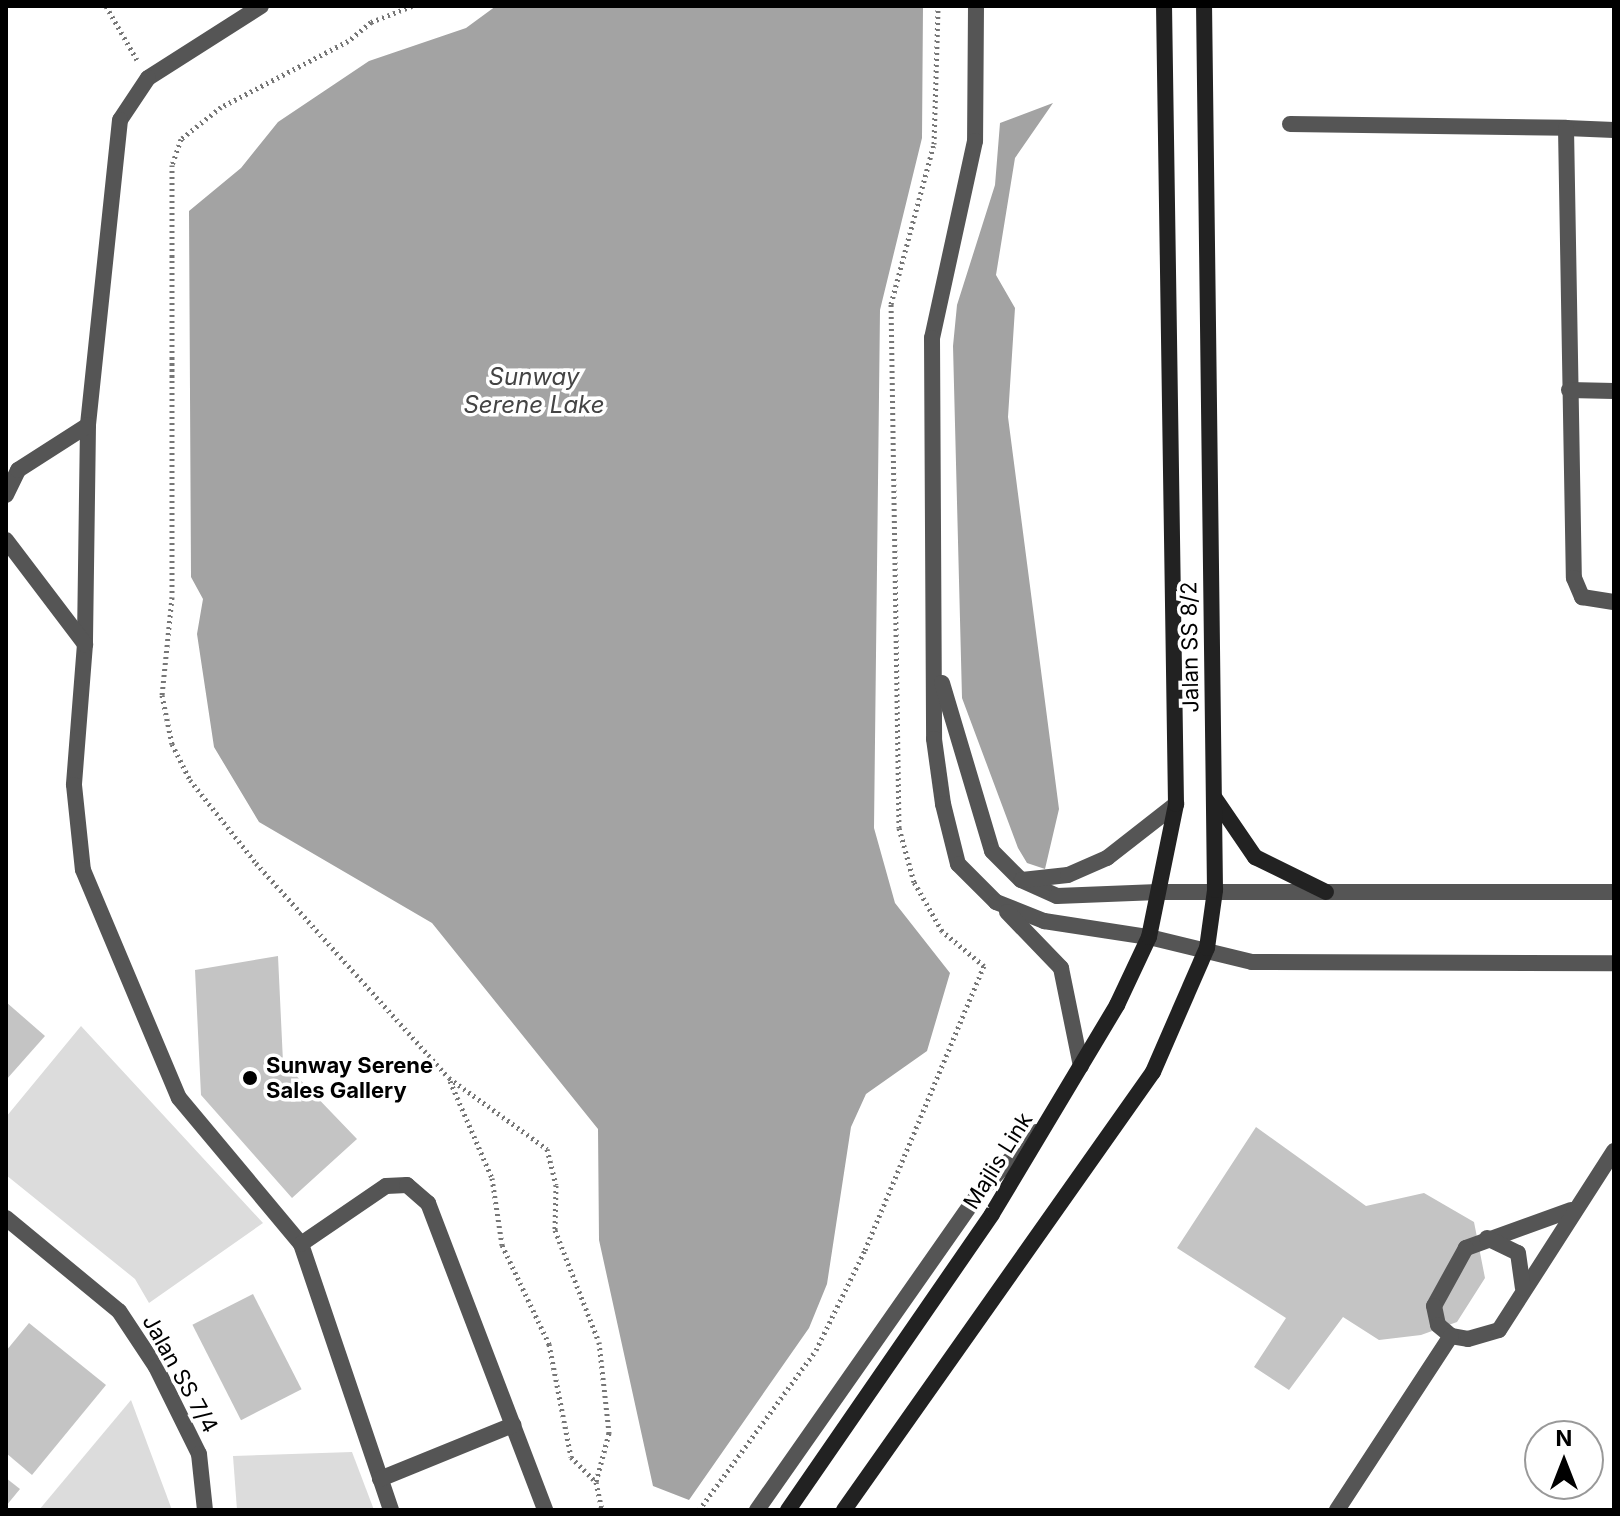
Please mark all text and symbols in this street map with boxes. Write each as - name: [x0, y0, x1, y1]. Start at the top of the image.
- water label: Sunway Serene Lake: [463, 363, 605, 419]
- street label: Jalan SS 8/2: [1176, 581, 1204, 713]
- place label: Sunway Serene Sales Gallery: [266, 1052, 433, 1104]
- marker: Sunway Serene Sales Gallery: [241, 1069, 259, 1087]
- street label: Majlis Link: [958, 1108, 1038, 1214]
- street label: Jalan SS 7/4: [137, 1310, 223, 1438]
- north arrow: [1524, 1420, 1604, 1500]
- text: N: [1556, 1425, 1572, 1451]

